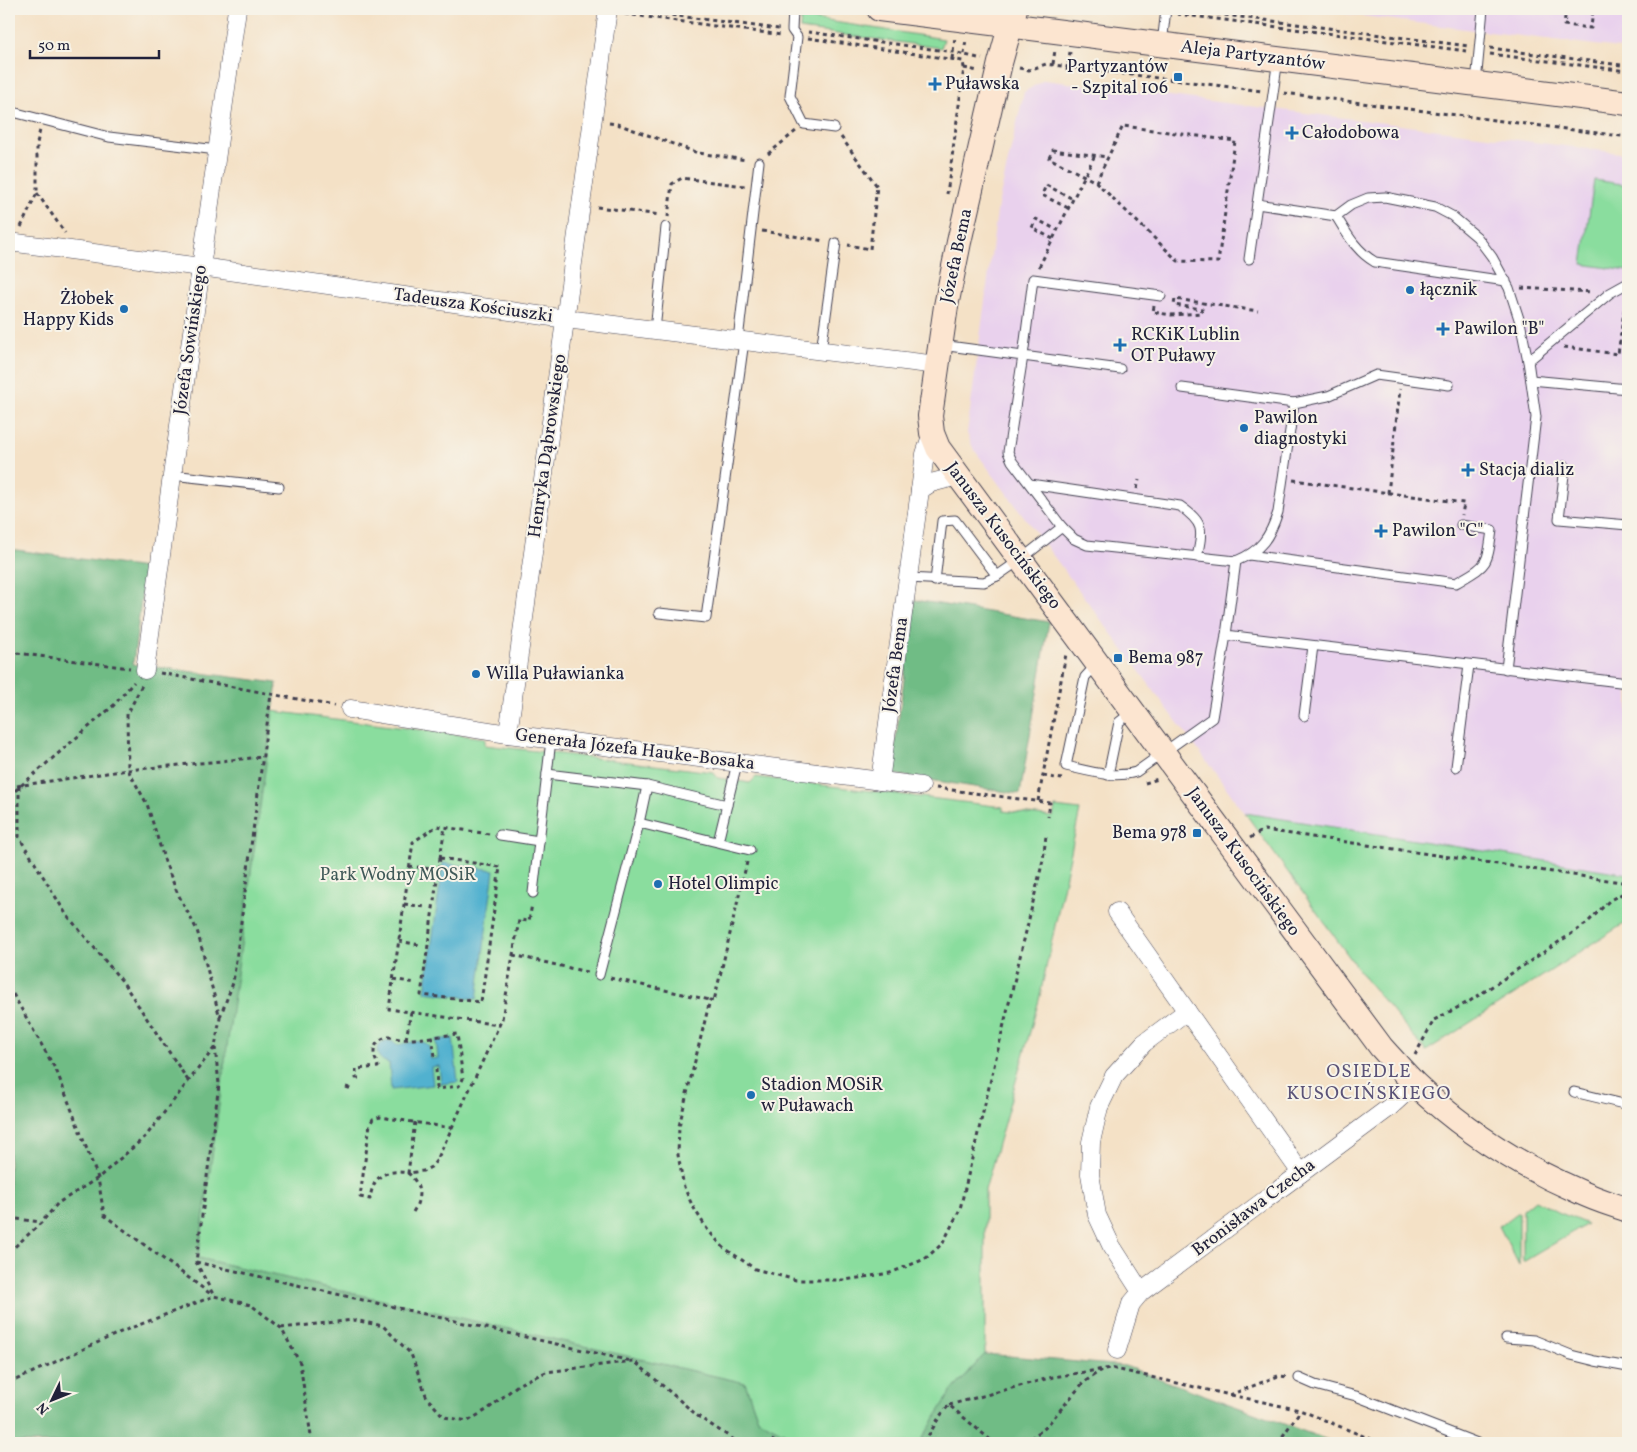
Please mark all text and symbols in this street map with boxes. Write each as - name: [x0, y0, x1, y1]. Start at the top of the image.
- scale bar: [30, 28, 159, 60]
- street label: Aleja Partyzantów: [1179, 35, 1327, 77]
- text: 50 m: [38, 36, 70, 57]
- place label: Partyzantów - Szpital 106: [1067, 55, 1168, 101]
- marker: Partyzantów - Szpital 106: [1172, 71, 1184, 83]
- place label: Puławska: [945, 72, 1020, 97]
- marker: Puławska: [929, 78, 941, 90]
- place label: Całodobowa: [1302, 121, 1399, 146]
- marker: Całodobowa: [1286, 127, 1298, 139]
- street label: Józefa Bema: [935, 206, 979, 306]
- street label: Józefa Sowińskiego: [168, 263, 214, 417]
- place label: łącznik: [1420, 278, 1478, 303]
- street label: Tadeusza Kościuszki: [392, 282, 554, 330]
- marker: łącznik: [1404, 284, 1416, 296]
- place label: Żłobek Happy Kids: [23, 287, 114, 333]
- marker: Żłobek Happy Kids: [118, 303, 130, 315]
- place label: Pawilon "B": [1454, 317, 1544, 342]
- marker: Pawilon "B": [1436, 322, 1450, 336]
- place label: RCKiK Lublin OT Puławy: [1131, 323, 1240, 369]
- marker: RCKiK Lublin OT Puławy: [1113, 338, 1127, 352]
- street label: Henryka Dąbrowskiego: [523, 352, 573, 540]
- place label: Pawilon diagnostyki: [1254, 406, 1347, 452]
- marker: Pawilon diagnostyki: [1238, 422, 1250, 434]
- street label: Janusza Kusocińskiego: [939, 457, 1067, 615]
- place label: Stacja dializ: [1479, 458, 1574, 483]
- marker: Stacja dializ: [1461, 463, 1475, 477]
- place label: Pawilon "C": [1392, 519, 1483, 544]
- marker: Pawilon "C": [1374, 524, 1388, 538]
- street label: Józefa Bema: [877, 615, 915, 714]
- place label: Bema 987: [1128, 646, 1203, 671]
- marker: Bema 987: [1112, 652, 1124, 664]
- place label: Willa Puławianka: [486, 662, 625, 687]
- marker: Willa Puławianka: [470, 668, 482, 680]
- street label: Generała Józefa Hauke-Bosaka: [514, 723, 756, 777]
- street label: Janusza Kusocińskiego: [1180, 782, 1306, 942]
- place label: Bema 978: [1112, 821, 1187, 846]
- marker: Bema 978: [1191, 827, 1203, 839]
- park label: Park Wodny MOSiR: [320, 863, 476, 888]
- place label: Hotel Olimpic: [668, 872, 778, 897]
- marker: Hotel Olimpic: [652, 878, 664, 890]
- district label: OSIEDLE KUSOCIŃSKIEGO: [1286, 1059, 1452, 1107]
- place label: Stadion MOSiR w Puławach: [761, 1073, 883, 1119]
- marker: Stadion MOSiR w Puławach: [745, 1089, 757, 1101]
- street label: Bronisława Czecha: [1187, 1153, 1321, 1263]
- north arrow: [28, 1374, 78, 1424]
- text: N: [33, 1398, 54, 1418]

